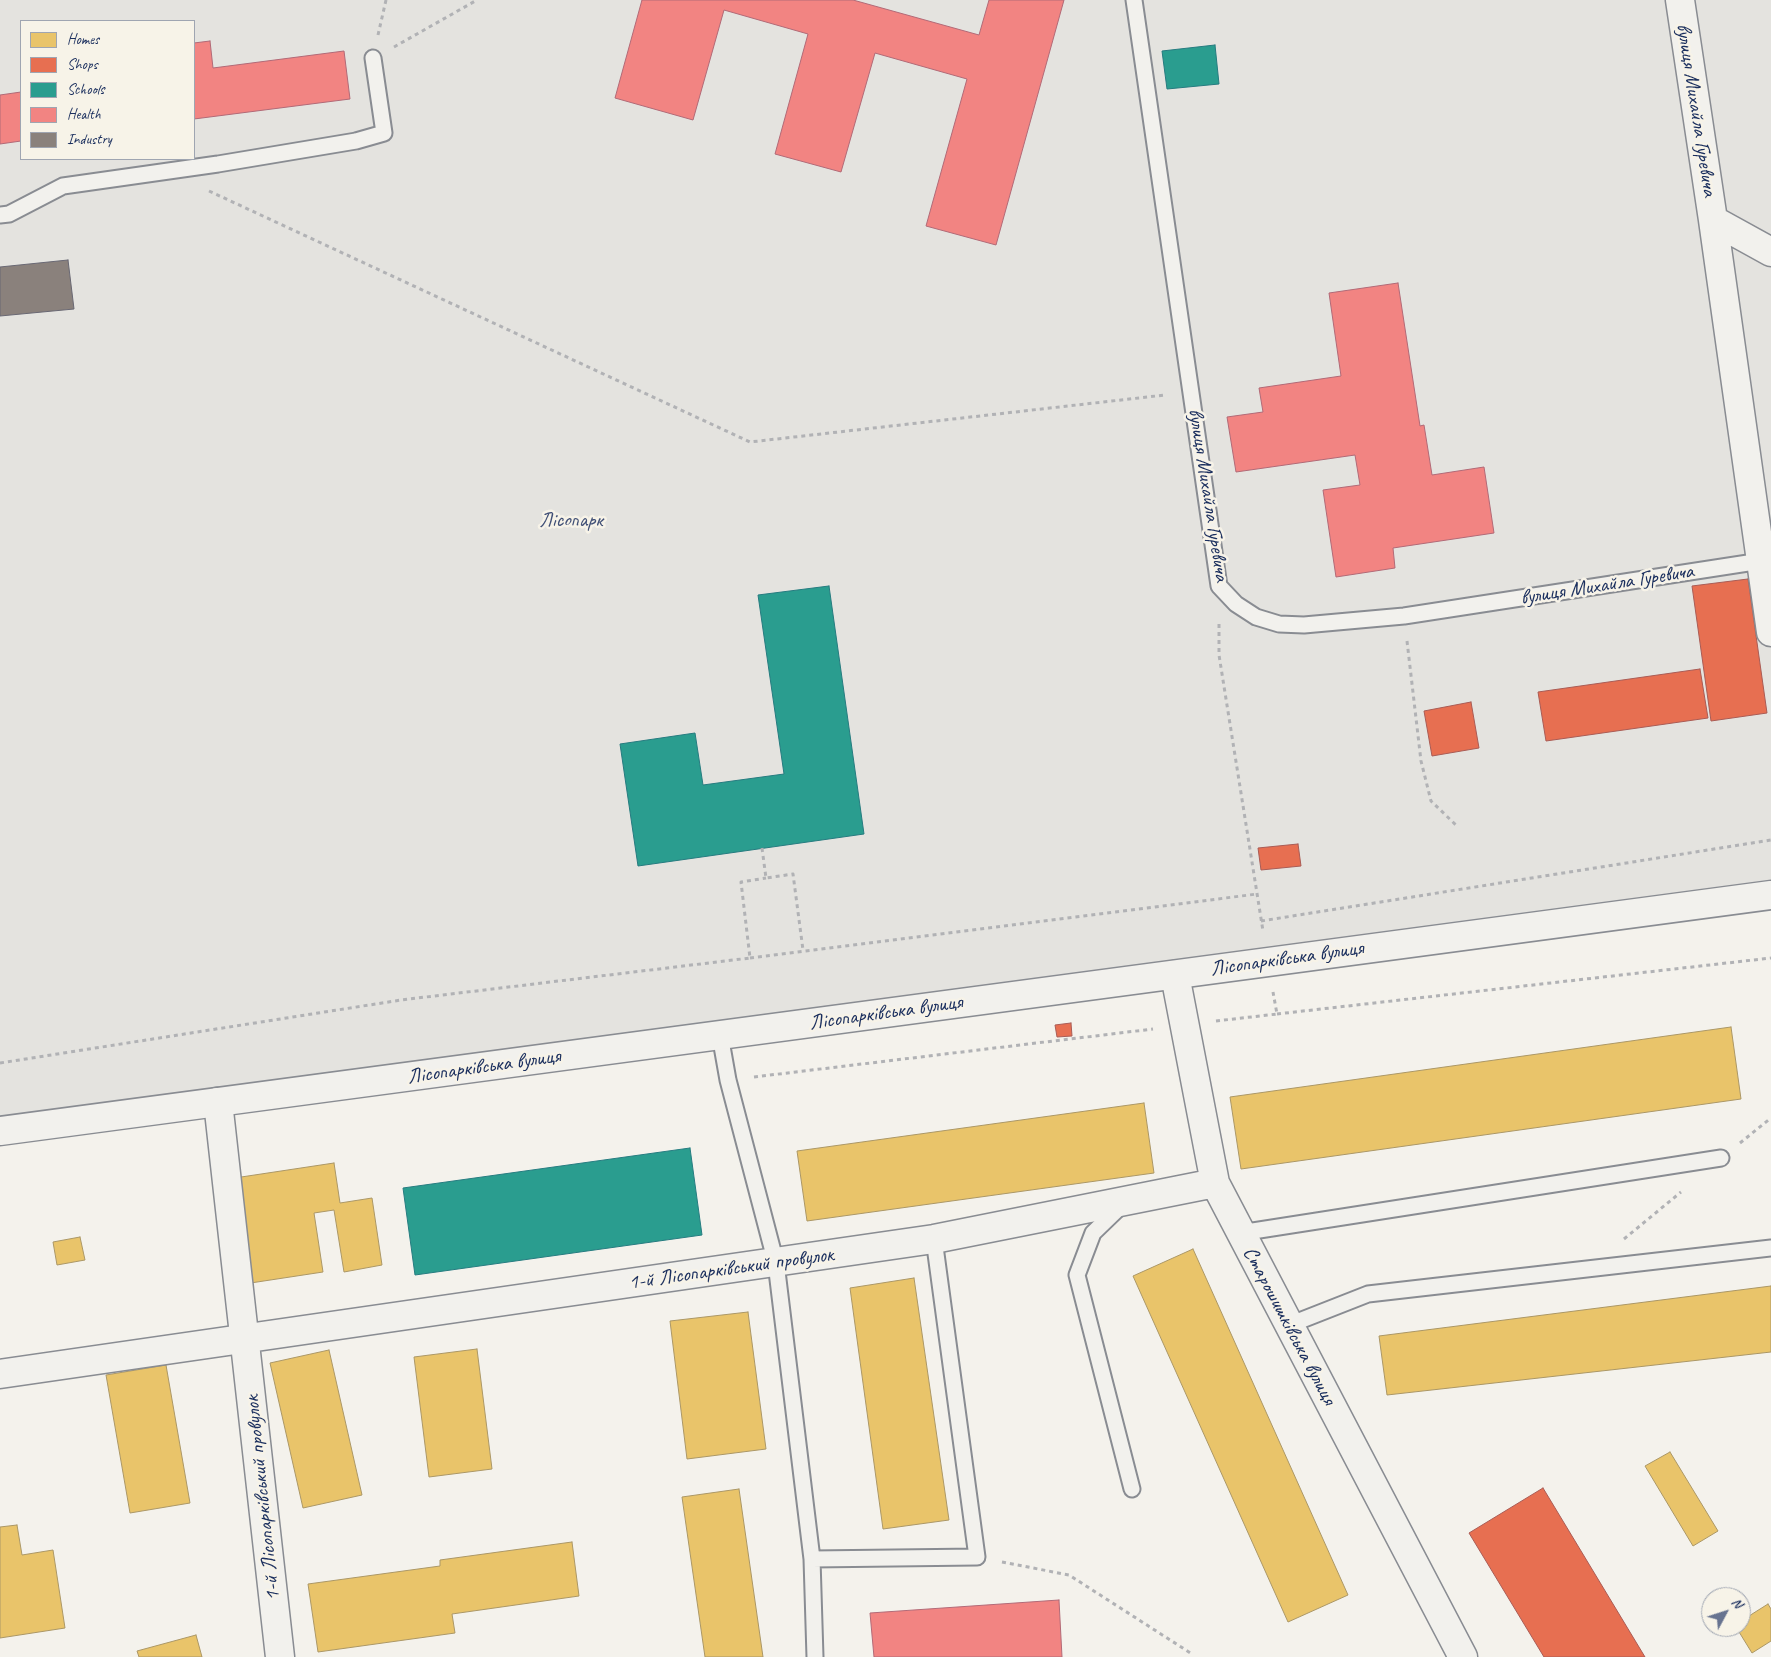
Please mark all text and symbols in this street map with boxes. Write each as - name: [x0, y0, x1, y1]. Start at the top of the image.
- legend: [20, 20, 195, 160]
- street label: вулиця Михайла Гуревича: [1670, 22, 1722, 198]
- text: Homes: [67, 30, 99, 49]
- text: Shops: [67, 55, 98, 74]
- text: Schools: [67, 80, 104, 99]
- text: Health: [67, 105, 101, 124]
- text: Industry: [67, 130, 112, 149]
- street label: вулиця Михайла Гуревича: [1182, 407, 1234, 583]
- park label: Лісопарк: [539, 507, 603, 533]
- street label: вулиця Михайла Гуревича: [1519, 559, 1695, 611]
- street label: Лісопарківська вулиця: [1209, 936, 1365, 982]
- street label: Лісопарківська вулиця: [808, 990, 964, 1036]
- street label: Лісопарківська вулиця: [406, 1044, 562, 1090]
- street label: 1-й Лісопарківський провулок: [627, 1242, 835, 1296]
- street label: Старошишківська вулиця: [1237, 1243, 1341, 1409]
- street label: 1-й Лісопарківський провулок: [240, 1394, 286, 1602]
- north arrow: [1701, 1587, 1751, 1637]
- text: N: [1728, 1594, 1746, 1611]

